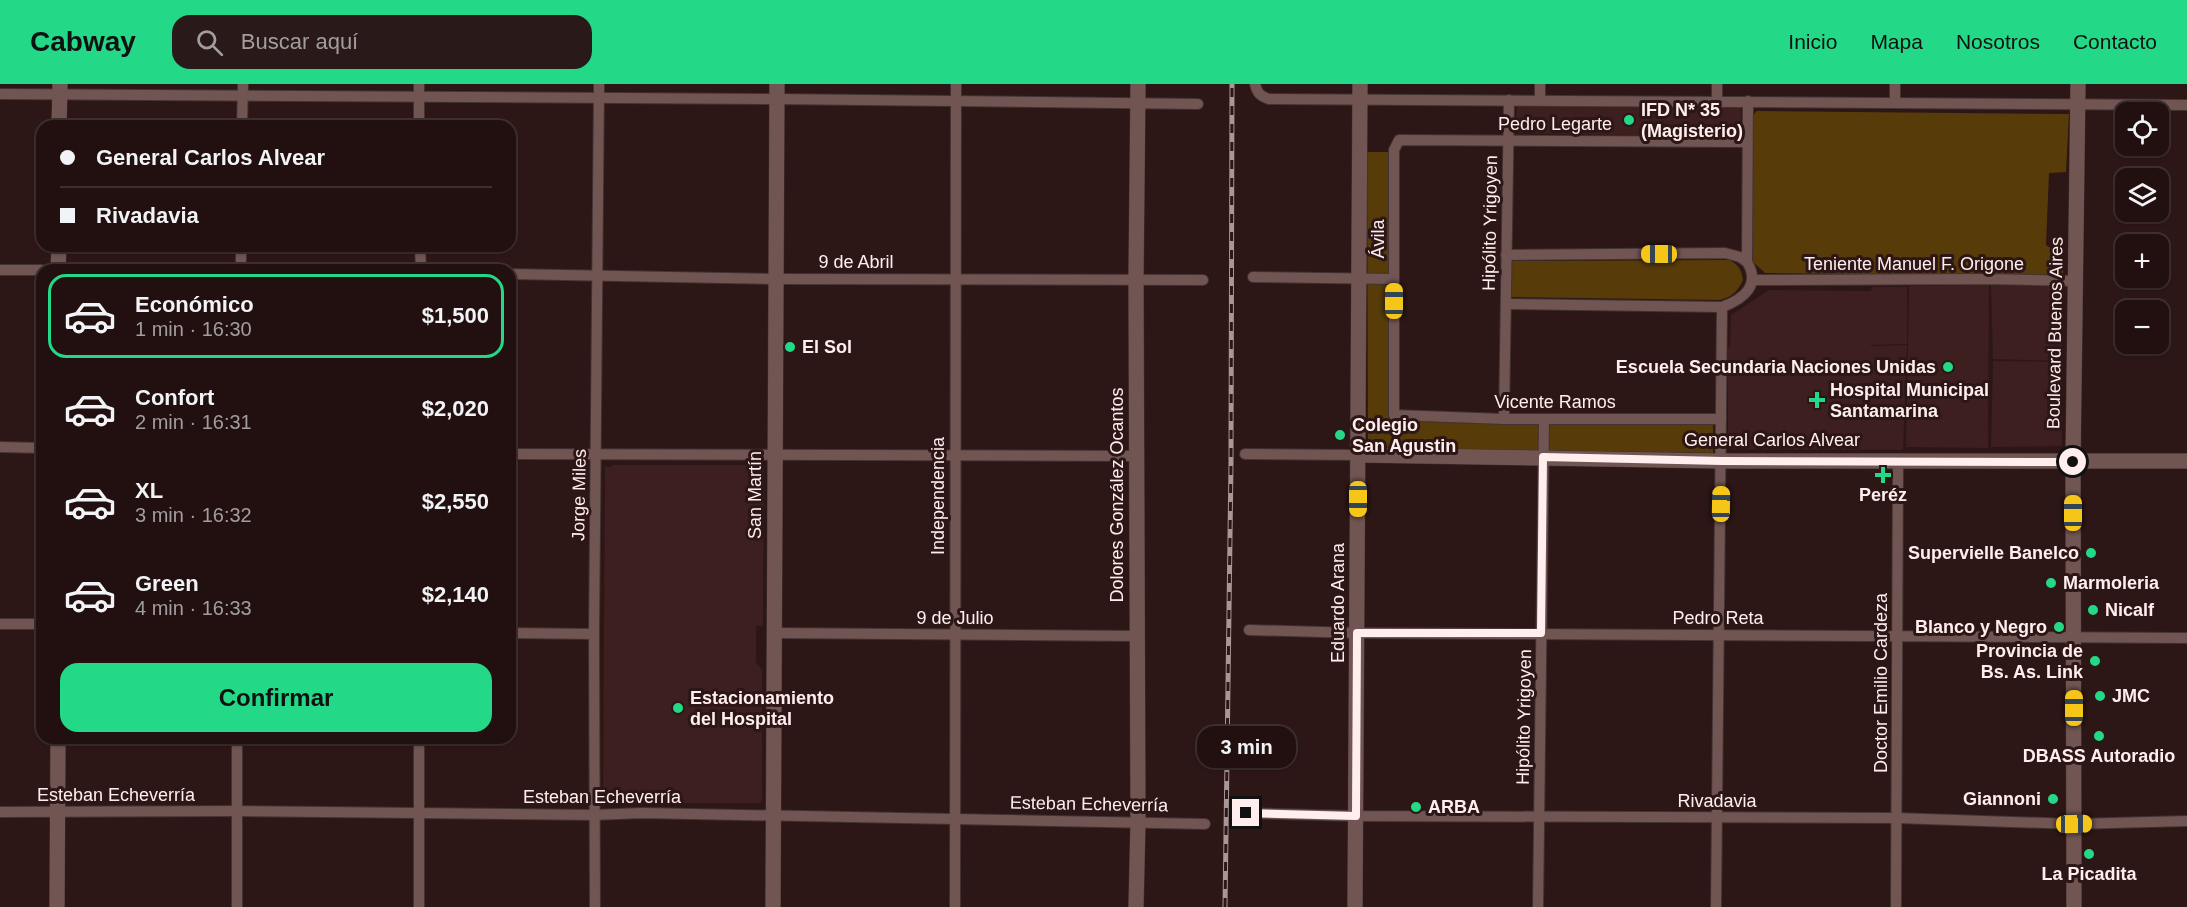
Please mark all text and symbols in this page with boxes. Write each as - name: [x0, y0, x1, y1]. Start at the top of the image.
- search box: [172, 15, 592, 69]
- text: Cabway: [30, 26, 136, 57]
- icon: search: [193, 26, 226, 59]
- text: Buscar aquí: [241, 29, 358, 54]
- text: Inicio: [1788, 30, 1837, 53]
- text: Mapa: [1870, 30, 1923, 53]
- text: Nosotros: [1956, 30, 2040, 53]
- text: Contacto: [2073, 30, 2157, 53]
- place label: IFD N* 35 (Magisterio): [1641, 100, 1743, 141]
- map controls: [2115, 102, 2169, 354]
- button: locate: [2115, 102, 2169, 156]
- marker: IFD N* 35 (Magisterio): [1622, 113, 1636, 127]
- street label: Pedro Legarte: [1498, 114, 1612, 134]
- text: General Carlos Alvear: [96, 145, 325, 170]
- street label: Hipólito Yrigoyen: [1479, 155, 1501, 291]
- button: layers: [2115, 168, 2169, 222]
- text: Rivadavia: [96, 203, 199, 228]
- street label: Ávila: [1368, 219, 1388, 259]
- button: +: [2115, 234, 2169, 288]
- street label: Boulevard Buenos Aires: [2043, 237, 2067, 429]
- car: [1641, 245, 1677, 263]
- street label: 9 de Abril: [818, 252, 894, 272]
- street label: Teniente Manuel F. Origone: [1804, 254, 2024, 274]
- car: [1385, 283, 1403, 319]
- icon: car: [63, 289, 117, 343]
- text: Económico: [135, 292, 254, 317]
- button: −: [2115, 300, 2169, 354]
- text: $1,500: [422, 303, 489, 328]
- text: 1 min · 16:30: [135, 318, 252, 340]
- place label: El Sol: [802, 337, 852, 357]
- marker: El Sol: [783, 340, 797, 354]
- place label: Escuela Secundaria Naciones Unidas: [1616, 357, 1936, 377]
- marker: Escuela Secundaria Naciones Unidas: [1941, 360, 1955, 374]
- place label: Hospital Municipal Santamarina: [1830, 380, 1989, 421]
- icon: car: [63, 382, 117, 436]
- text: Confort: [135, 385, 214, 410]
- street label: Dolores González Ocantos: [1107, 387, 1127, 603]
- marker: Hospital Municipal Santamarina: [1808, 391, 1826, 409]
- street label: Vicente Ramos: [1494, 392, 1616, 412]
- text: $2,020: [422, 396, 489, 421]
- text: 2 min · 16:31: [135, 411, 252, 433]
- place label: Colegio San Agustin: [1352, 415, 1456, 456]
- marker: Colegio San Agustin: [1333, 428, 1347, 442]
- street label: General Carlos Alvear: [1684, 430, 1860, 450]
- street label: Independencia: [928, 436, 948, 555]
- route start: [2059, 448, 2086, 475]
- street label: Jorge Miles: [568, 449, 590, 541]
- street label: San Martín: [745, 451, 765, 539]
- marker: Peréz: [1876, 468, 1890, 482]
- icon: car: [63, 475, 117, 529]
- text: XL: [135, 478, 163, 503]
- car: [1349, 481, 1367, 517]
- place label: Peréz: [1859, 485, 1907, 505]
- car: [1712, 486, 1730, 522]
- text: $2,550: [422, 489, 489, 514]
- car: [2064, 495, 2082, 531]
- text: 3 min · 16:32: [135, 504, 252, 526]
- street label: Eduardo Arana: [1328, 542, 1348, 663]
- place label: Supervielle Banelco: [1908, 543, 2079, 563]
- marker: Supervielle Banelco: [2084, 546, 2098, 560]
- icon: car: [63, 568, 117, 622]
- text: Green: [135, 571, 199, 596]
- place label: Marmoleria: [2063, 573, 2160, 593]
- marker: Marmoleria: [2044, 576, 2058, 590]
- text: $2,140: [422, 582, 489, 607]
- street label: Doctor Emilio Cardeza: [1871, 592, 1891, 773]
- text: 4 min · 16:33: [135, 597, 252, 619]
- place label: Nicalf: [2105, 600, 2155, 620]
- marker: Nicalf: [2086, 603, 2100, 617]
- street label: 9 de Julio: [916, 608, 994, 628]
- street label: Pedro Reta: [1672, 608, 1765, 628]
- place label: Blanco y Negro: [1915, 617, 2047, 637]
- marker: Blanco y Negro: [2052, 620, 2066, 634]
- place label: Provincia de Bs. As. Link: [1976, 641, 2084, 682]
- street label: Hipólito Yrigoyen: [1513, 649, 1535, 785]
- marker: Provincia de Bs. As. Link: [2088, 654, 2102, 668]
- button: Confirmar: [60, 663, 492, 732]
- place label: JMC: [2112, 686, 2150, 706]
- place label: Estacionamiento del Hospital: [690, 688, 834, 729]
- marker: JMC: [2093, 689, 2107, 703]
- car: [2065, 690, 2083, 726]
- marker: Estacionamiento del Hospital: [671, 701, 685, 715]
- callout: 3 min: [1196, 726, 1296, 768]
- marker: DBASS Autoradio: [2092, 729, 2106, 743]
- text: 3 min: [1220, 736, 1273, 758]
- place label: DBASS Autoradio: [2023, 746, 2175, 766]
- street label: Esteban Echeverría: [37, 785, 196, 805]
- street label: Esteban Echeverría: [523, 787, 682, 807]
- place label: Giannoni: [1963, 789, 2041, 809]
- street label: Rivadavia: [1677, 791, 1758, 811]
- marker: Giannoni: [2046, 792, 2060, 806]
- street label: Esteban Echeverría: [1010, 793, 1169, 815]
- place label: ARBA: [1428, 797, 1480, 817]
- route end: [1232, 799, 1259, 826]
- marker: ARBA: [1409, 800, 1423, 814]
- car: [2056, 815, 2092, 833]
- marker: La Picadita: [2082, 847, 2096, 861]
- place label: La Picadita: [2041, 864, 2138, 884]

